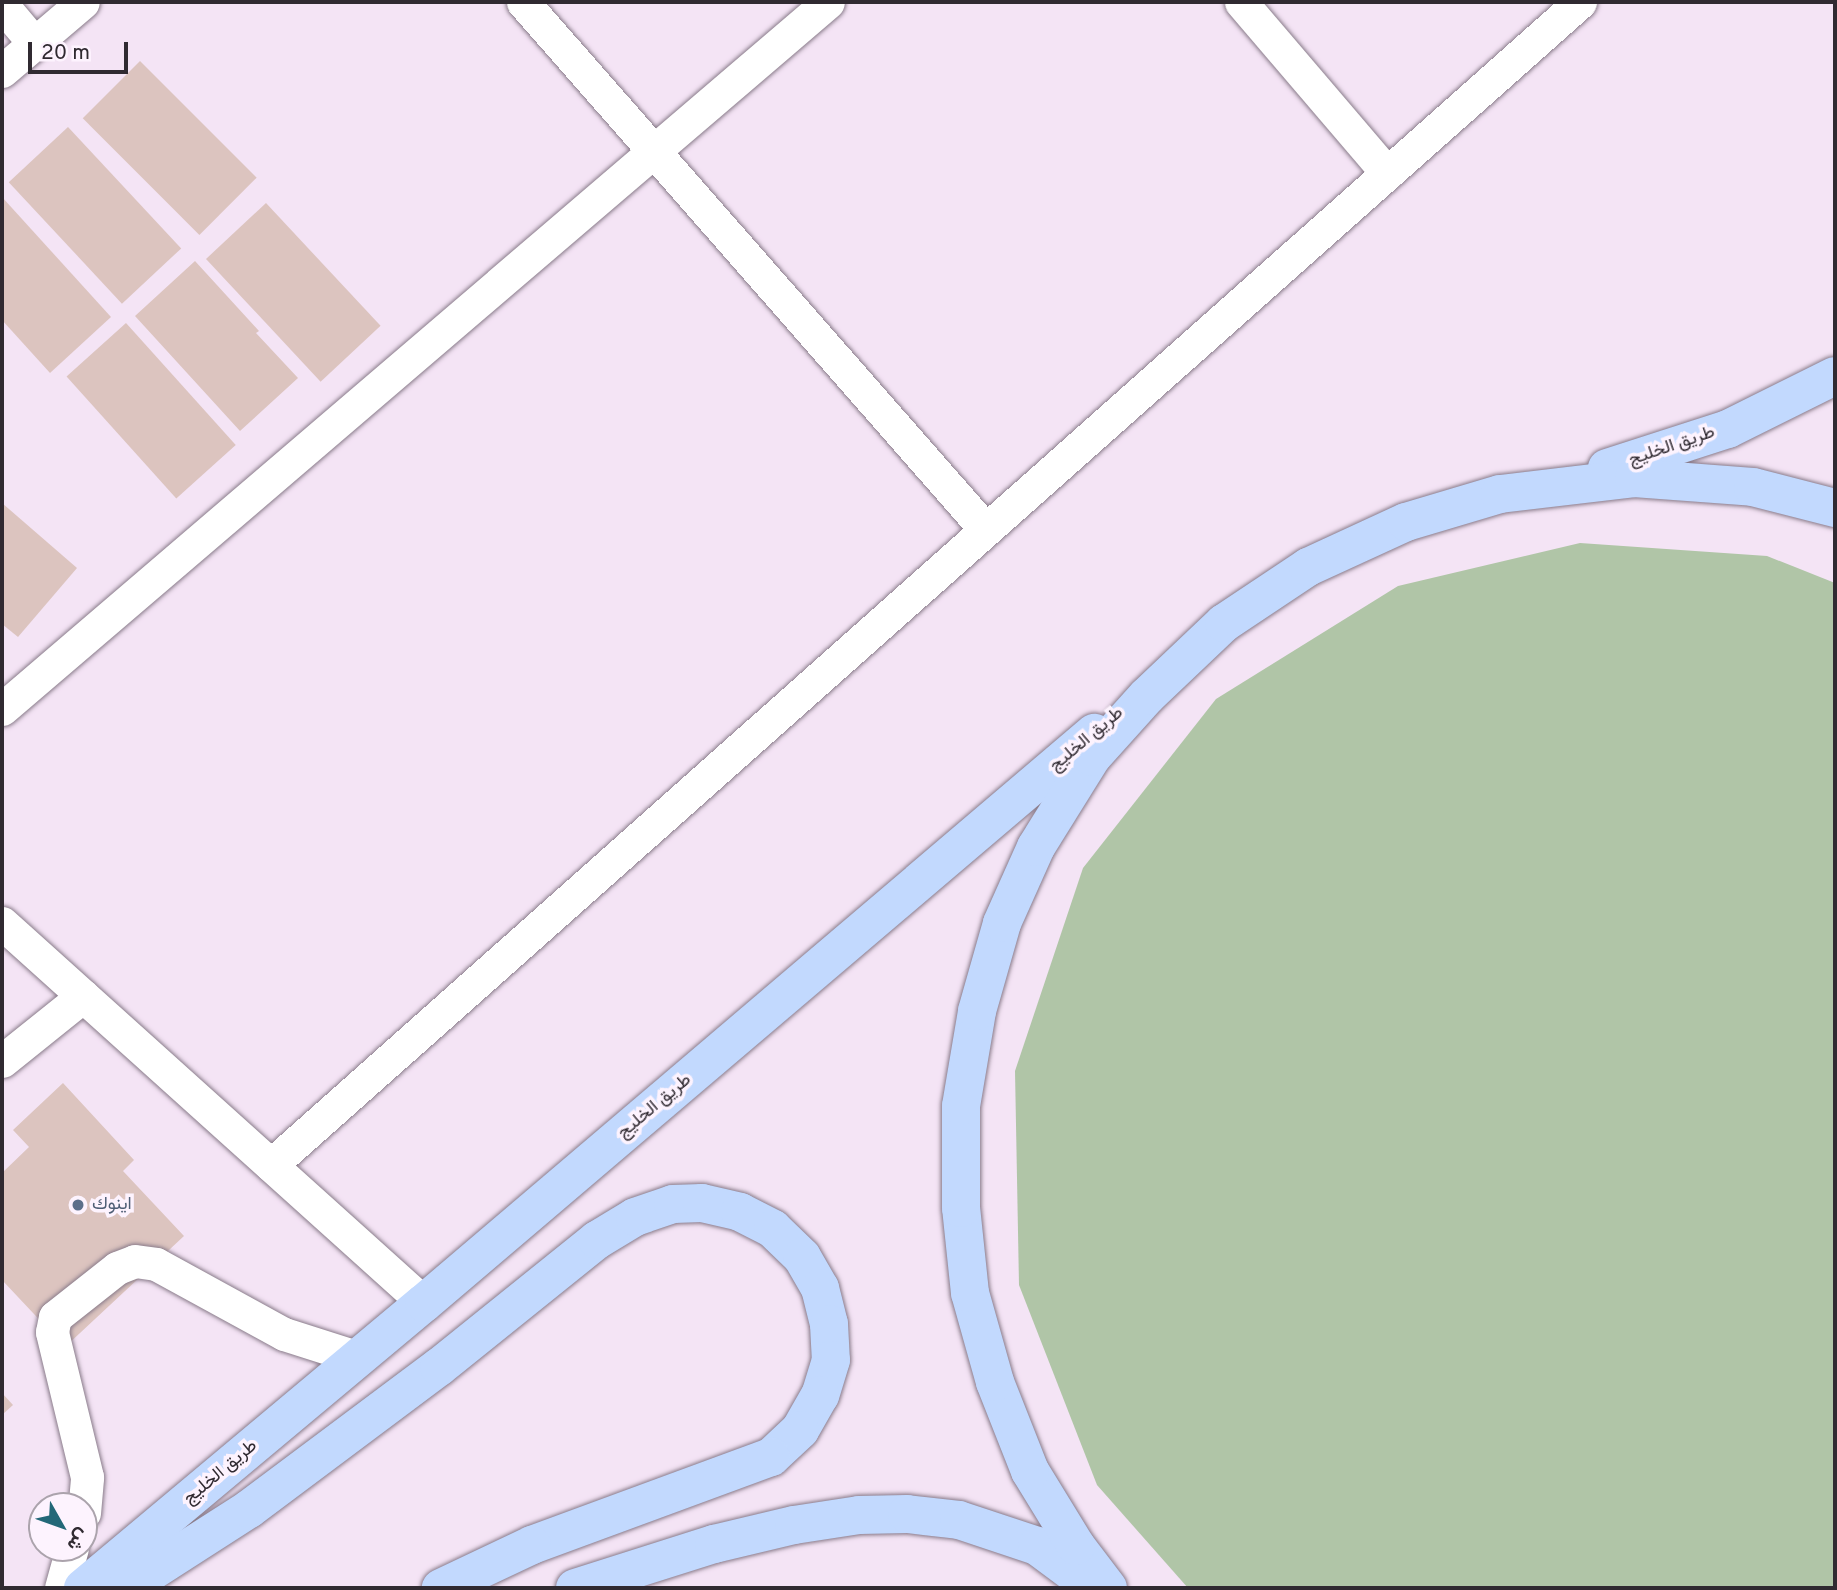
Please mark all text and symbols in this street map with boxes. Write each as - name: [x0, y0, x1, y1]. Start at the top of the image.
- scale bar: [32, 28, 131, 72]
- text: 20 m: [41, 40, 90, 67]
- street label: طريق الخليج: [1626, 422, 1718, 472]
- street label: طريق الخليج: [1046, 703, 1128, 777]
- street label: طريق الخليج: [614, 1070, 696, 1144]
- place label: اينوك: [92, 1194, 132, 1216]
- marker: اينوك: [70, 1197, 86, 1213]
- street label: طريق الخليج: [180, 1436, 262, 1510]
- north arrow: [28, 1492, 98, 1562]
- text: ش: [61, 1523, 94, 1556]

